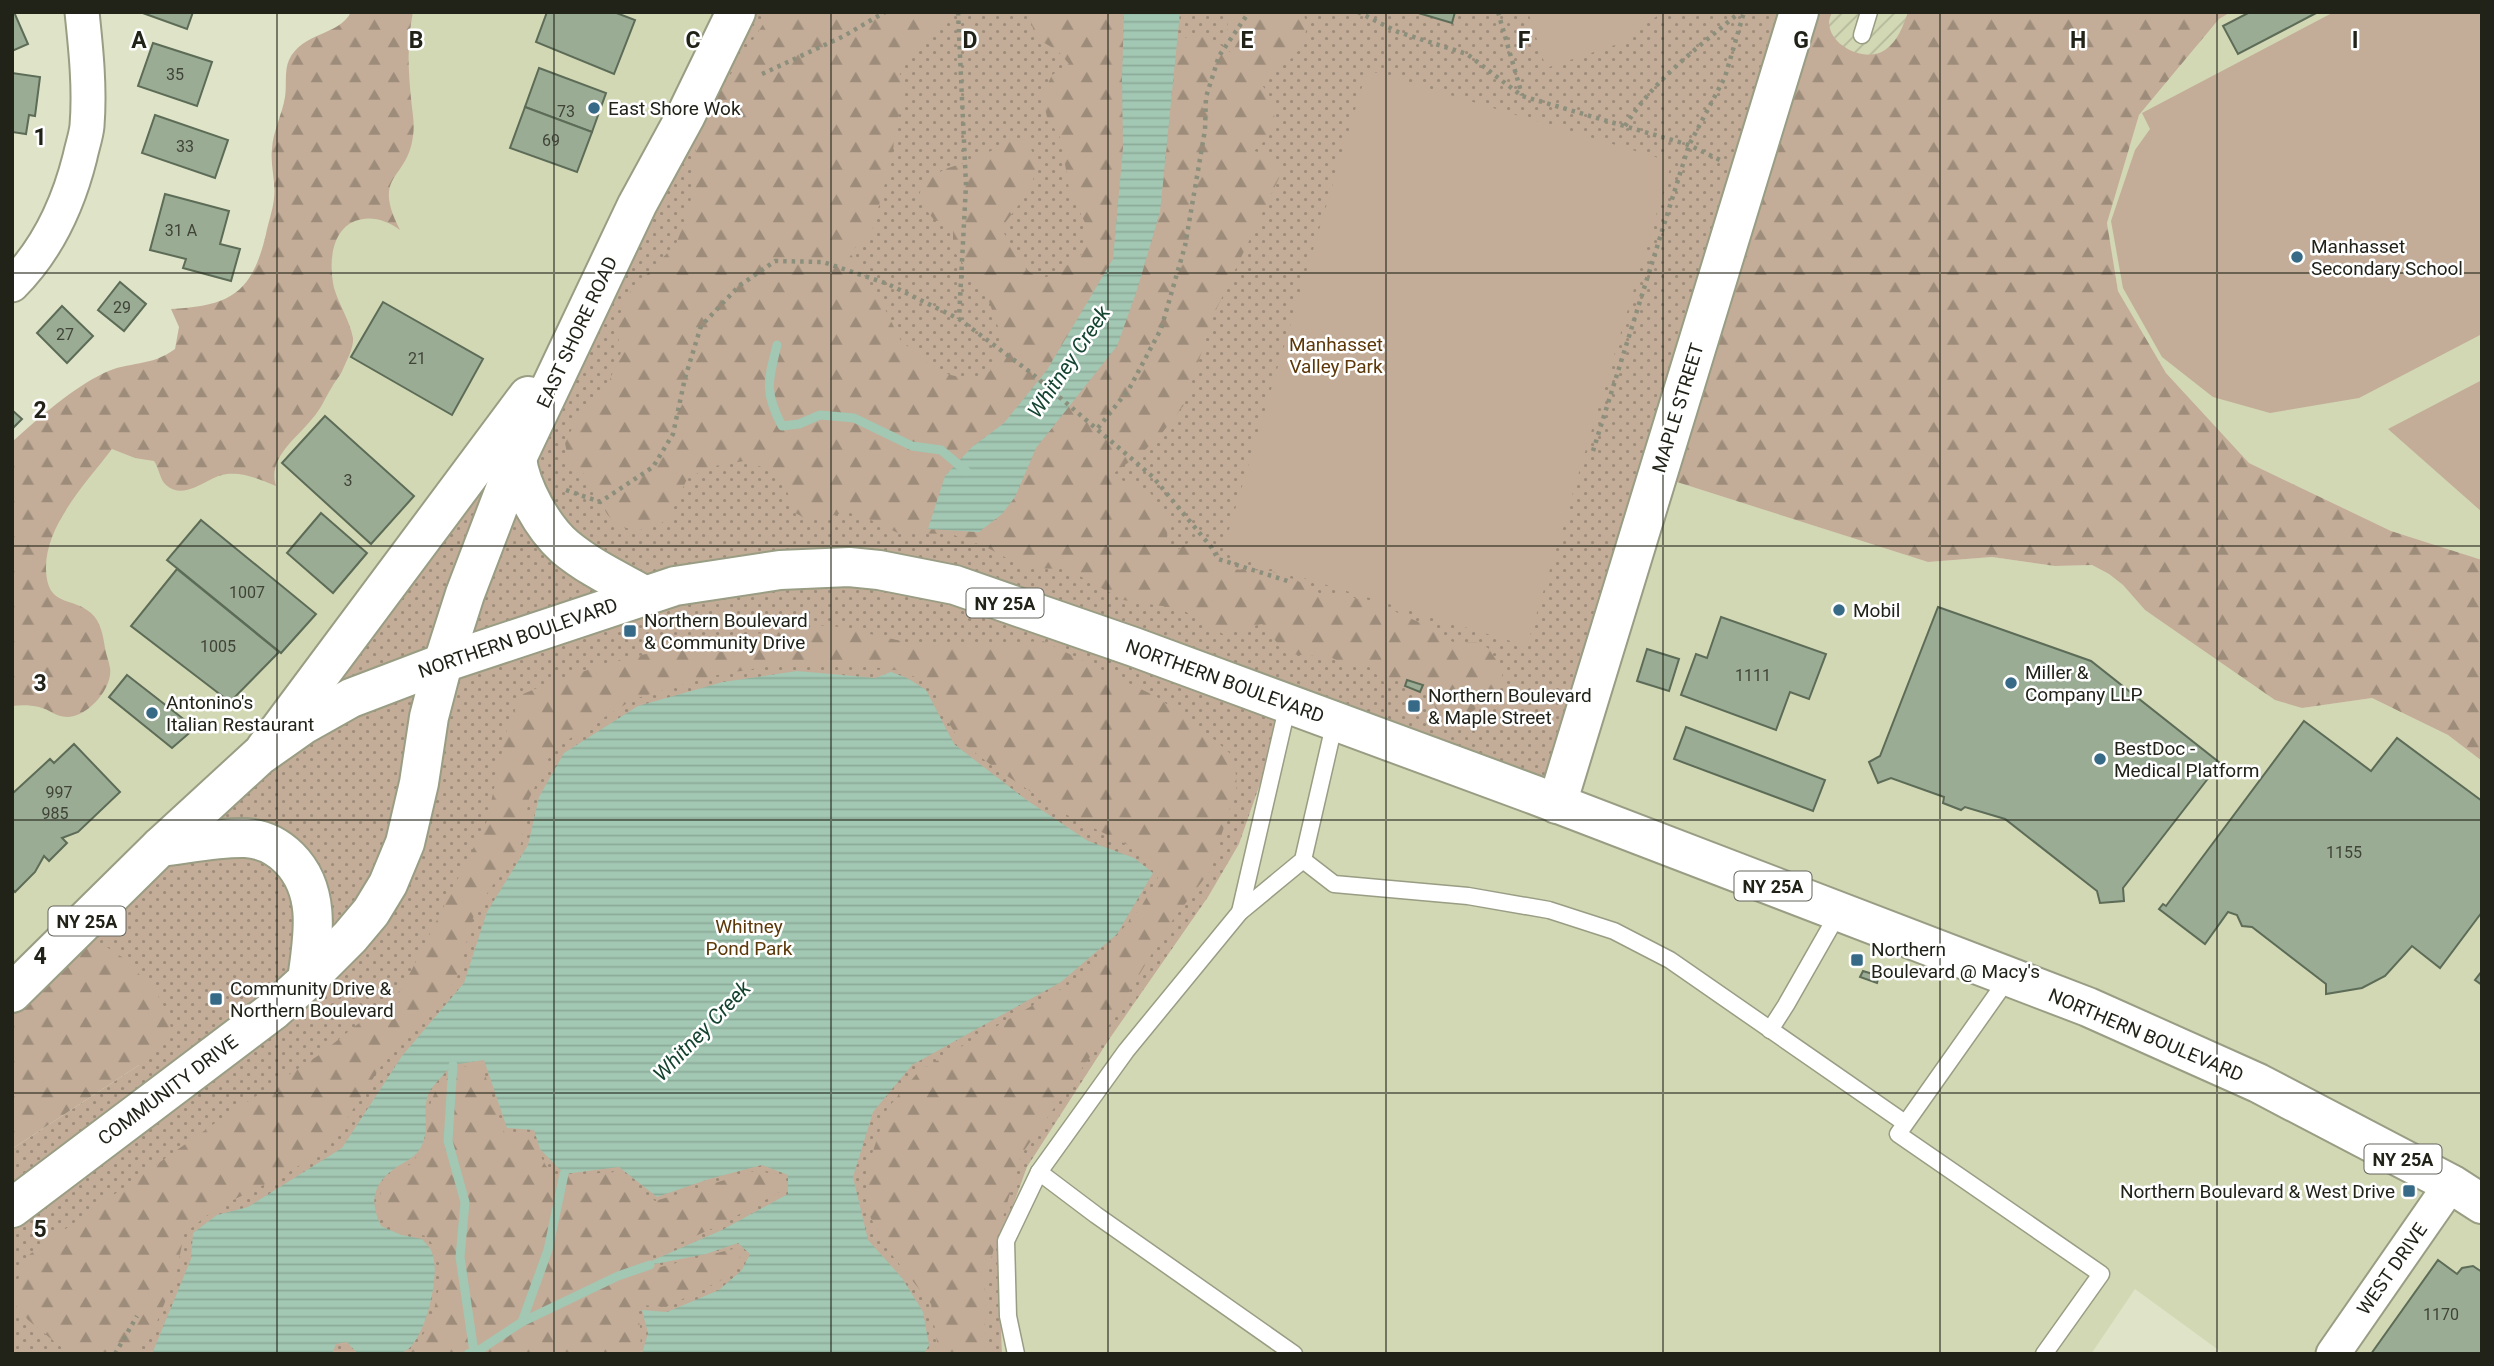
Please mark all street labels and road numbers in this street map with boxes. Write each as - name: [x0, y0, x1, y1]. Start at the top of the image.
- street label: EAST SHORE ROAD: [532, 252, 622, 412]
- street label: MAPLE STREET: [1647, 340, 1709, 476]
- road number: NY 25A: [967, 588, 1044, 618]
- street label: NORTHERN BOULEVARD: [415, 593, 621, 683]
- street label: NORTHERN BOULEVARD: [1123, 634, 1327, 728]
- road number: NY 25A: [1734, 872, 1812, 900]
- road number: NY 25A: [48, 906, 126, 936]
- street label: NORTHERN BOULEVARD: [2045, 983, 2247, 1087]
- street label: COMMUNITY DRIVE: [93, 1030, 243, 1150]
- road number: NY 25A: [2364, 1144, 2442, 1174]
- street label: WEST DRIVE: [2352, 1218, 2432, 1319]

